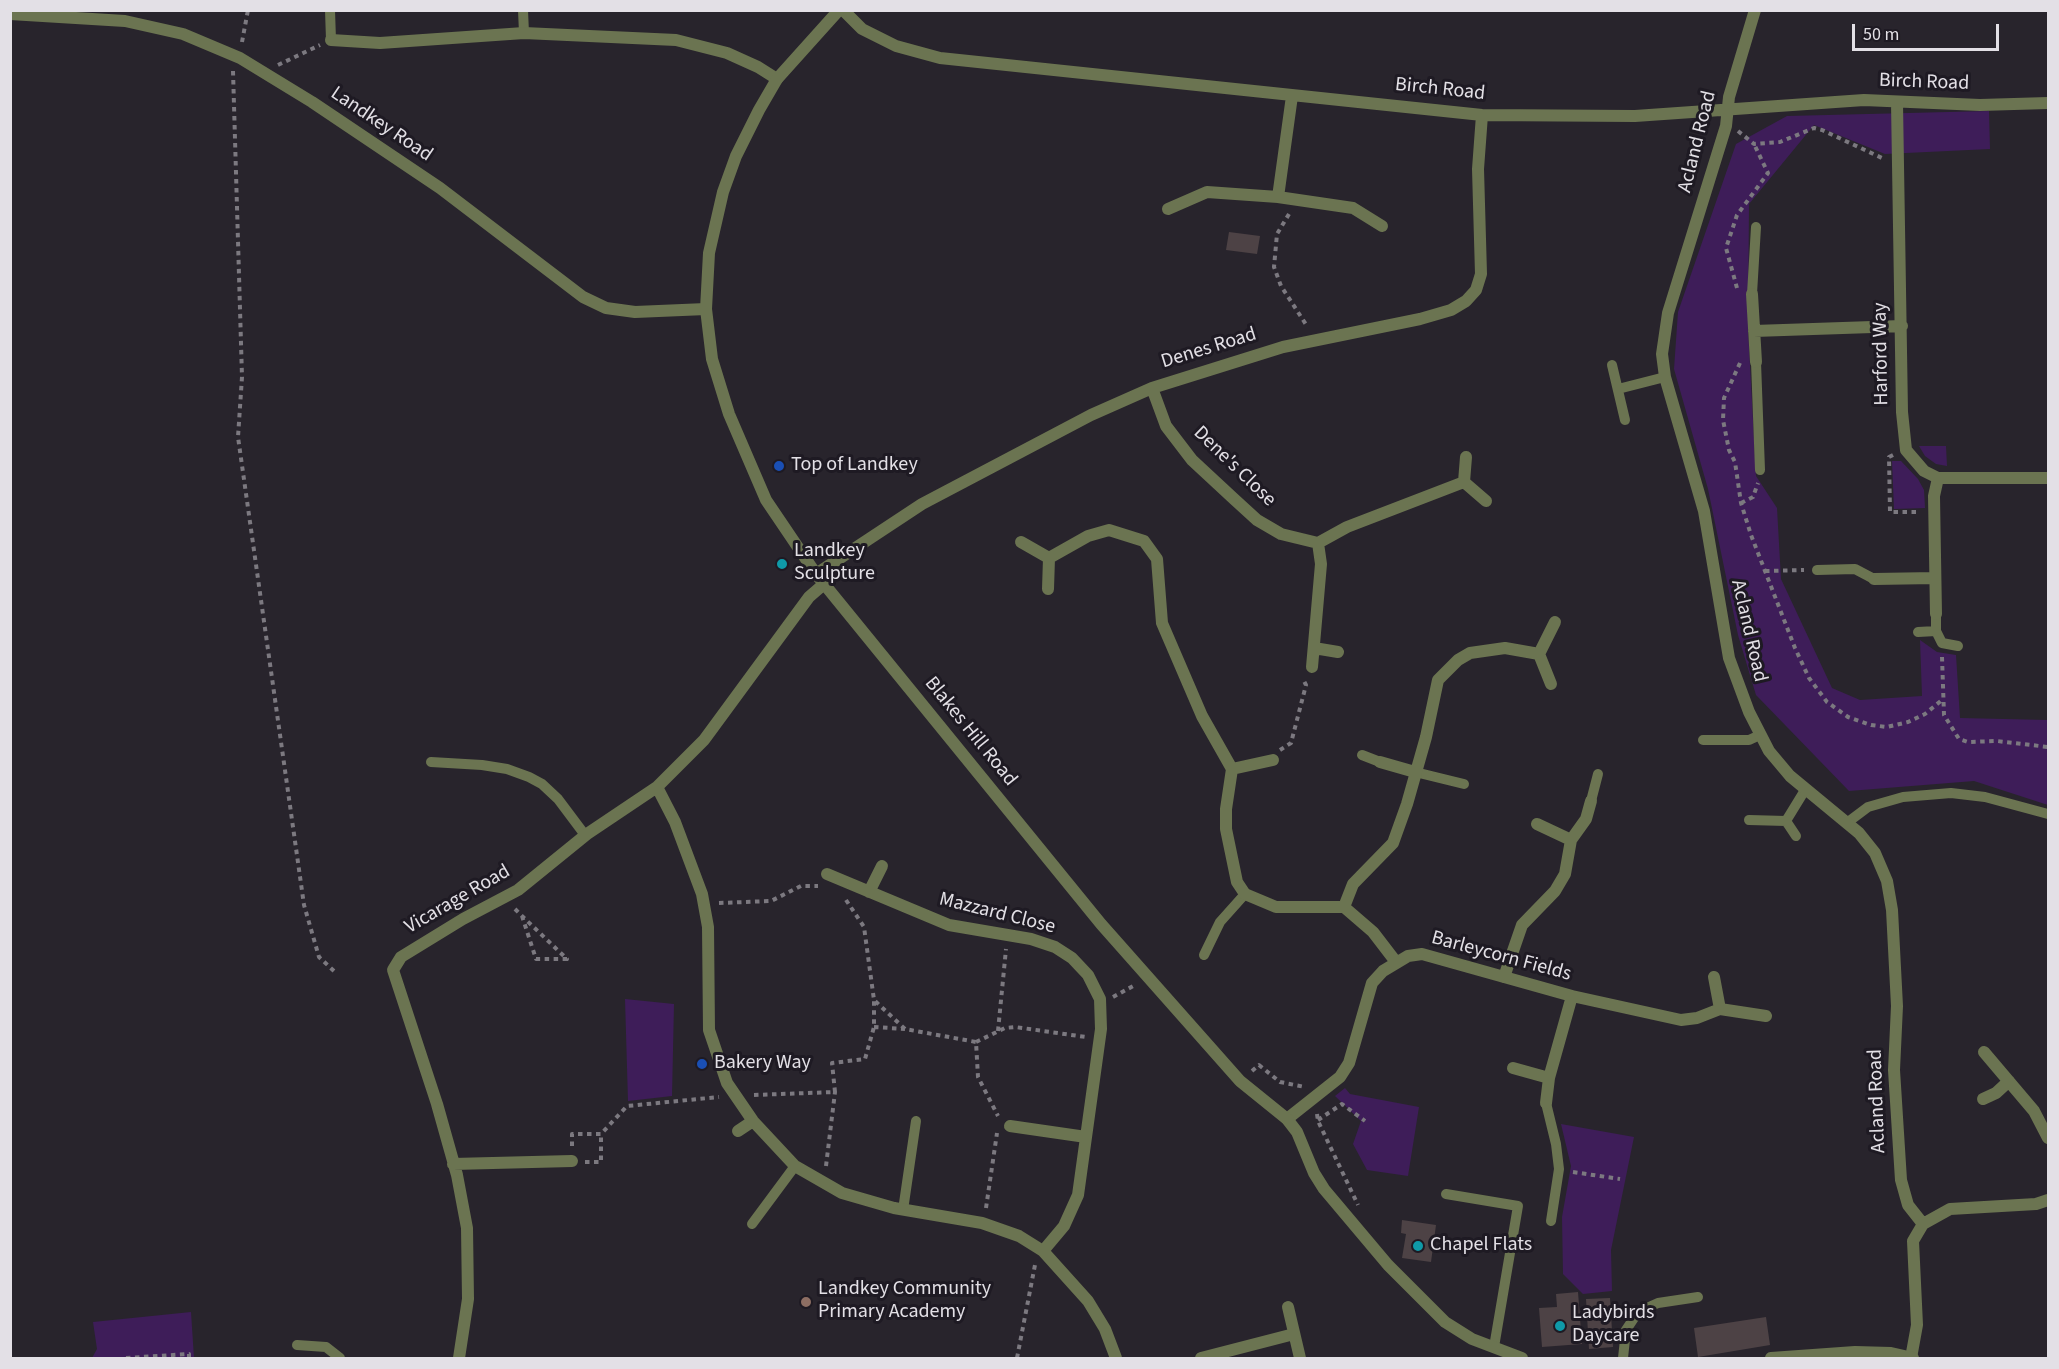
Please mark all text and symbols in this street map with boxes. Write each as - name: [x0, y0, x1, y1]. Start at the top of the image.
- scale bar: [1855, 12, 2002, 50]
- text: 50 m: [1863, 22, 1899, 47]
- street label: Birch Road: [1878, 69, 1970, 97]
- street label: Birch Road: [1394, 73, 1486, 107]
- street label: Landkey Road: [326, 82, 436, 168]
- street label: Acland Road: [1674, 89, 1722, 195]
- street label: Harford Way: [1869, 302, 1895, 406]
- street label: Denes Road: [1158, 323, 1260, 375]
- street label: Dene's Close: [1188, 422, 1280, 512]
- place label: Top of Landkey: [791, 454, 918, 478]
- marker: Top of Landkey: [772, 459, 786, 473]
- place label: Landkey Sculpture: [794, 540, 875, 587]
- marker: Landkey Sculpture: [775, 557, 789, 571]
- street label: Acland Road: [1725, 578, 1771, 684]
- street label: Blakes Hill Road: [919, 672, 1021, 792]
- street label: Vicarage Road: [401, 860, 515, 940]
- street label: Mazzard Close: [937, 888, 1057, 940]
- street label: Barleycorn Fields: [1428, 927, 1574, 987]
- street label: Acland Road: [1864, 1049, 1892, 1153]
- place label: Bakery Way: [714, 1052, 811, 1076]
- marker: Bakery Way: [695, 1057, 709, 1071]
- place label: Chapel Flats: [1430, 1234, 1532, 1258]
- marker: Chapel Flats: [1411, 1239, 1425, 1253]
- place label: Landkey Community Primary Academy: [818, 1278, 991, 1325]
- marker: Landkey Community Primary Academy: [799, 1295, 813, 1309]
- place label: Ladybirds Daycare: [1572, 1302, 1654, 1349]
- marker: Ladybirds Daycare: [1553, 1319, 1567, 1333]

